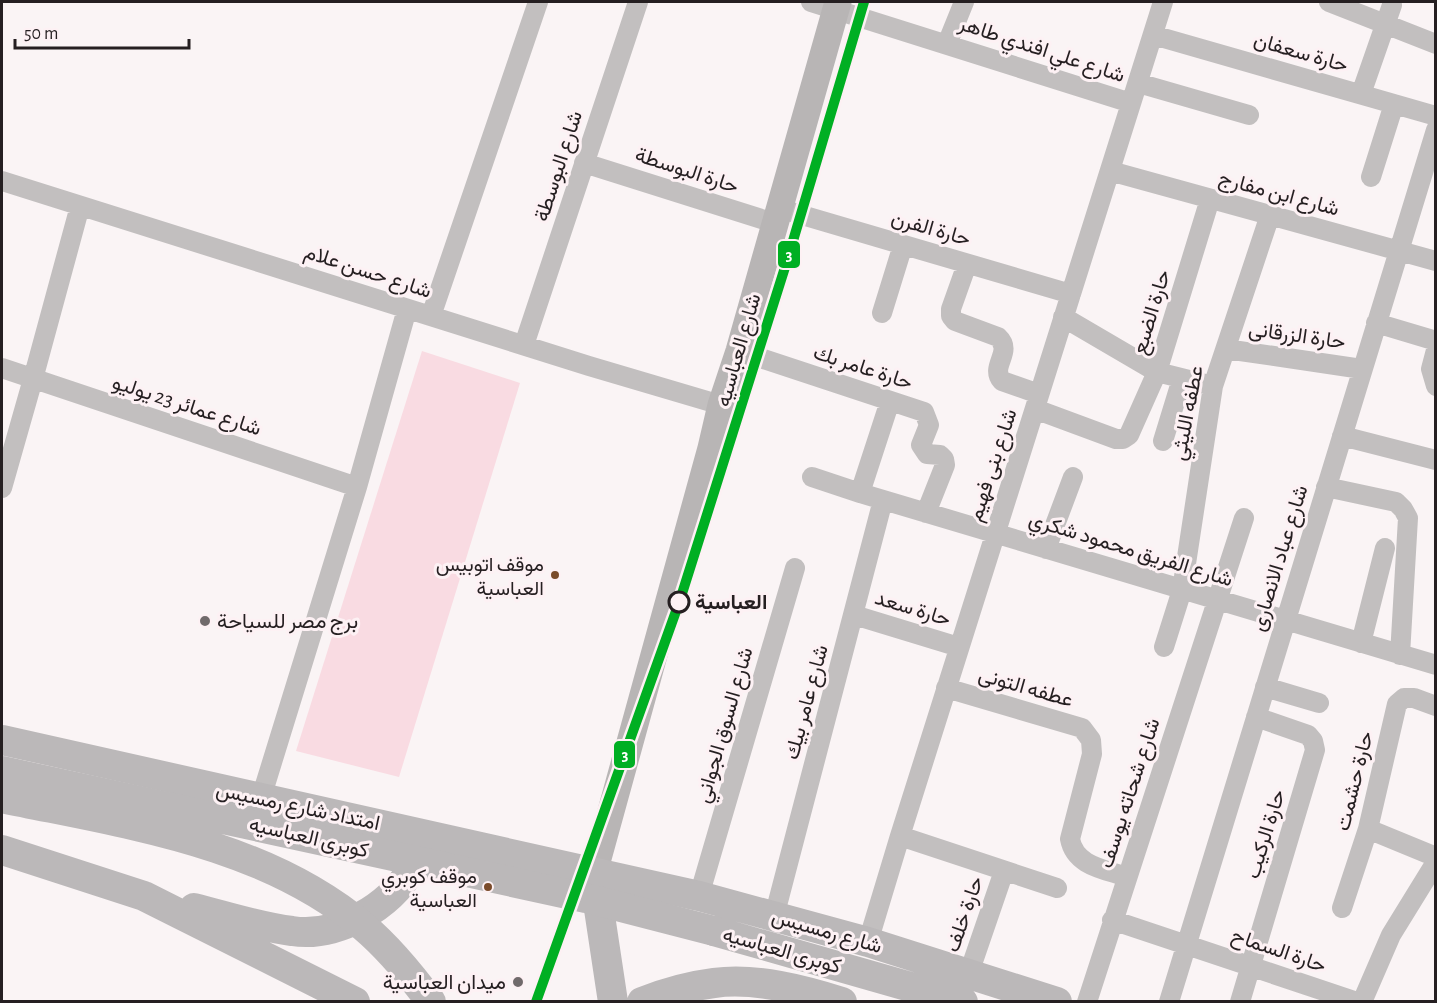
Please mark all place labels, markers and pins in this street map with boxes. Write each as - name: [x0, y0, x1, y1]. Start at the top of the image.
- place label: موقف اتوبيس العباسية: [436, 555, 544, 600]
- marker: موقف اتوبيس العباسية: [549, 569, 561, 581]
- marker: العباسية: [668, 591, 690, 613]
- place label: العباسية: [695, 592, 767, 614]
- place label: برج مصر للسياحة: [217, 611, 358, 635]
- marker: برج مصر للسياحة: [198, 614, 212, 628]
- place label: موقف كوبري العباسية: [381, 867, 477, 912]
- marker: موقف كوبري العباسية: [482, 881, 494, 893]
- place label: ميدان العباسية: [383, 972, 506, 994]
- marker: ميدان العباسية: [511, 975, 525, 989]

